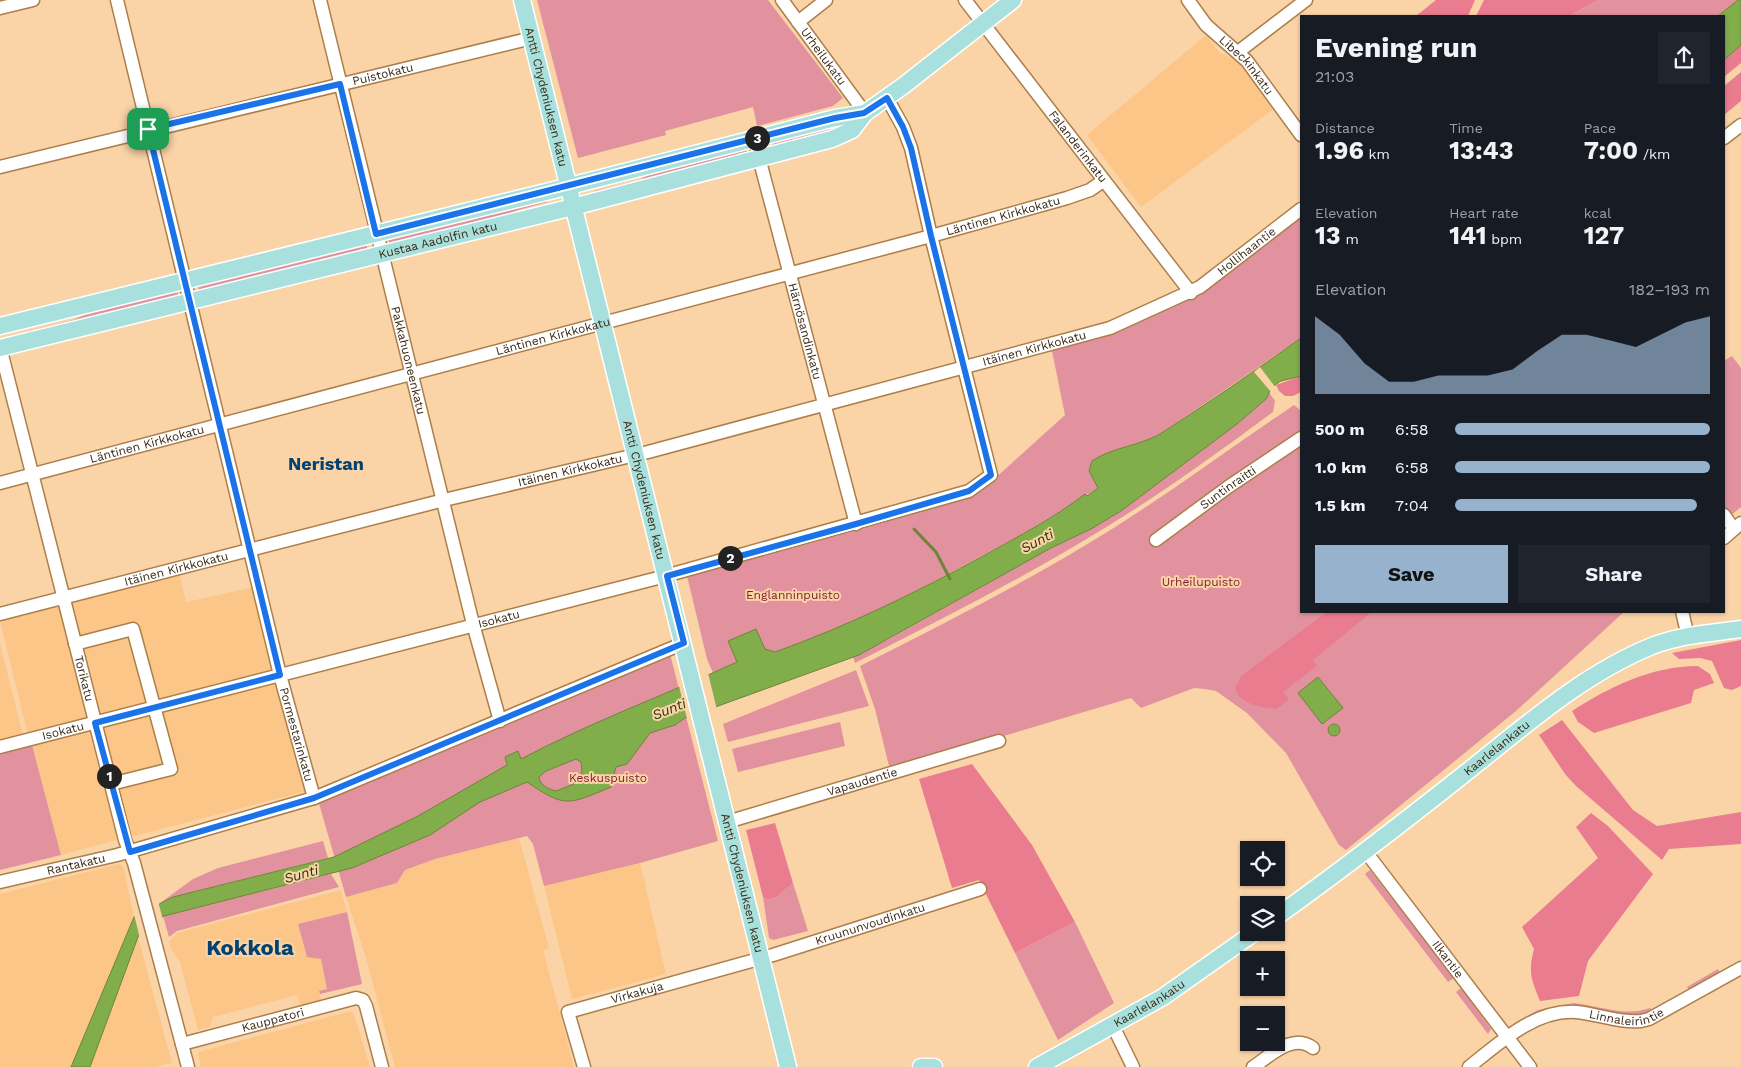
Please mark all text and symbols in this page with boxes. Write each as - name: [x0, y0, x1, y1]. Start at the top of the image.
- street label: Urheilukatu: [798, 25, 849, 88]
- street label: Antti Chydeniuksen katu: [522, 26, 570, 168]
- text: Evening run: [1315, 31, 1477, 64]
- button: share: [1658, 32, 1710, 84]
- street label: Libeckinkatu: [1216, 33, 1276, 97]
- street label: Puistokatu: [351, 60, 415, 88]
- text: 21:03: [1315, 67, 1354, 86]
- pin: [127, 108, 169, 150]
- street label: Falanderinkatu: [1046, 108, 1110, 185]
- icon: arrive: [134, 115, 162, 143]
- text: Distance: [1315, 120, 1375, 136]
- text: Time: [1449, 120, 1483, 136]
- text: Pace: [1584, 120, 1616, 136]
- pin: 3: [744, 126, 770, 150]
- text: 3: [753, 130, 762, 146]
- text: 1.96: [1315, 136, 1364, 165]
- text: 13:43: [1449, 136, 1513, 165]
- text: 7:00: [1584, 136, 1638, 165]
- text: km: [1364, 146, 1390, 162]
- text: /km: [1638, 146, 1670, 162]
- street label: Läntinen Kirkkokatu: [944, 193, 1062, 238]
- text: Elevation: [1315, 205, 1378, 221]
- text: Heart rate: [1449, 205, 1519, 221]
- text: kcal: [1584, 205, 1611, 221]
- street label: Kustaa Aadolfin katu: [377, 219, 499, 262]
- text: 13: [1315, 221, 1341, 250]
- text: 141: [1449, 221, 1486, 250]
- text: 127: [1584, 221, 1624, 250]
- street label: Hollihaantie: [1215, 224, 1279, 278]
- text: m: [1341, 231, 1359, 247]
- text: bpm: [1486, 231, 1522, 247]
- text: Elevation: [1315, 280, 1386, 299]
- text: 182–193 m: [1629, 280, 1710, 299]
- street label: Härnösandinkatu: [785, 281, 824, 381]
- street label: Pakkahuoneenkatu: [388, 305, 428, 416]
- street label: Läntinen Kirkkokatu: [494, 314, 612, 358]
- street label: Itäinen Kirkkokatu: [981, 328, 1088, 369]
- street label: Antti Chydeniuksen katu: [620, 419, 668, 561]
- text: 500 m: [1315, 420, 1365, 439]
- text: 6:58: [1395, 420, 1429, 439]
- street label: Läntinen Kirkkokatu: [88, 422, 206, 466]
- street label: Itäinen Kirkkokatu: [517, 451, 624, 489]
- district label: Neristan: [288, 453, 364, 474]
- text: 1.0 km: [1315, 458, 1366, 477]
- text: 6:58: [1395, 458, 1429, 477]
- street label: Suntinraitti: [1197, 463, 1259, 512]
- text: 1.5 km: [1315, 496, 1365, 515]
- text: 7:04: [1395, 496, 1428, 515]
- water label: Sunti: [1018, 526, 1056, 556]
- button: Save: [1315, 545, 1508, 603]
- button: Share: [1518, 545, 1710, 603]
- pin: 2: [718, 546, 742, 570]
- street label: Itäinen Kirkkokatu: [123, 549, 230, 589]
- text: 2: [726, 550, 735, 566]
- park label: Urheilupuisto: [1162, 575, 1240, 589]
- park label: Englanninpuisto: [746, 588, 840, 602]
- street label: Isokatu: [476, 607, 521, 631]
- street label: Torikatu: [72, 654, 97, 703]
- street label: Pormestarinkatu: [277, 686, 316, 783]
- water label: Sunti: [650, 695, 688, 723]
- street label: Kaarlelankatu: [1461, 717, 1532, 779]
- street label: Isokatu: [41, 719, 85, 743]
- pin: 1: [96, 764, 122, 788]
- street label: Vapaudentie: [825, 765, 899, 799]
- text: 1: [106, 768, 113, 784]
- park label: Keskuspuisto: [569, 771, 647, 785]
- street label: Antti Chydeniuksen katu: [718, 812, 766, 954]
- map controls: [1240, 841, 1285, 1051]
- button: locate: [1240, 841, 1285, 886]
- street label: Rantakatu: [45, 851, 107, 878]
- water label: Sunti: [282, 861, 320, 886]
- button: layers: [1240, 896, 1285, 941]
- street label: Kruununvoudinkatu: [813, 900, 927, 948]
- district label: Kokkola: [206, 935, 294, 960]
- street label: Ilkantie: [1429, 938, 1467, 981]
- button: +: [1240, 951, 1285, 996]
- street label: Kaarlelankatu: [1111, 977, 1188, 1030]
- street label: Virkakuja: [609, 979, 665, 1007]
- street label: Kauppatori: [240, 1005, 306, 1035]
- street label: Linnaleirintie: [1588, 1005, 1666, 1028]
- button: −: [1240, 1006, 1285, 1051]

